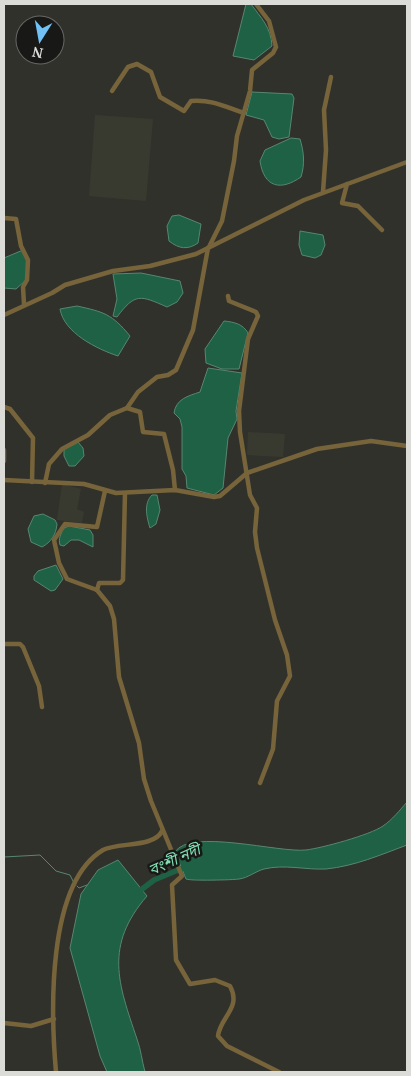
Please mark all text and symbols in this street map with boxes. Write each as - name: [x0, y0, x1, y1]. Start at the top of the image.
- north arrow: [15, 15, 65, 65]
- text: N: [30, 43, 44, 64]
- water label: বংশী নদী: [145, 838, 206, 879]

